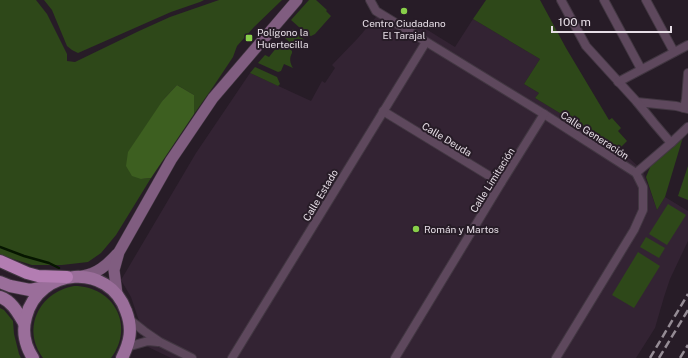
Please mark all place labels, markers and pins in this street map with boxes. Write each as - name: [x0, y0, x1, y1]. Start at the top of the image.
- marker: Centro Ciudadano El Tarajal: [399, 6, 409, 16]
- place label: Centro Ciudadano El Tarajal: [362, 17, 446, 41]
- place label: Polígono la Huertecilla: [257, 26, 309, 50]
- marker: Polígono la Huertecilla: [244, 33, 254, 43]
- place label: Román y Martos: [424, 223, 499, 235]
- marker: Román y Martos: [411, 224, 421, 234]

